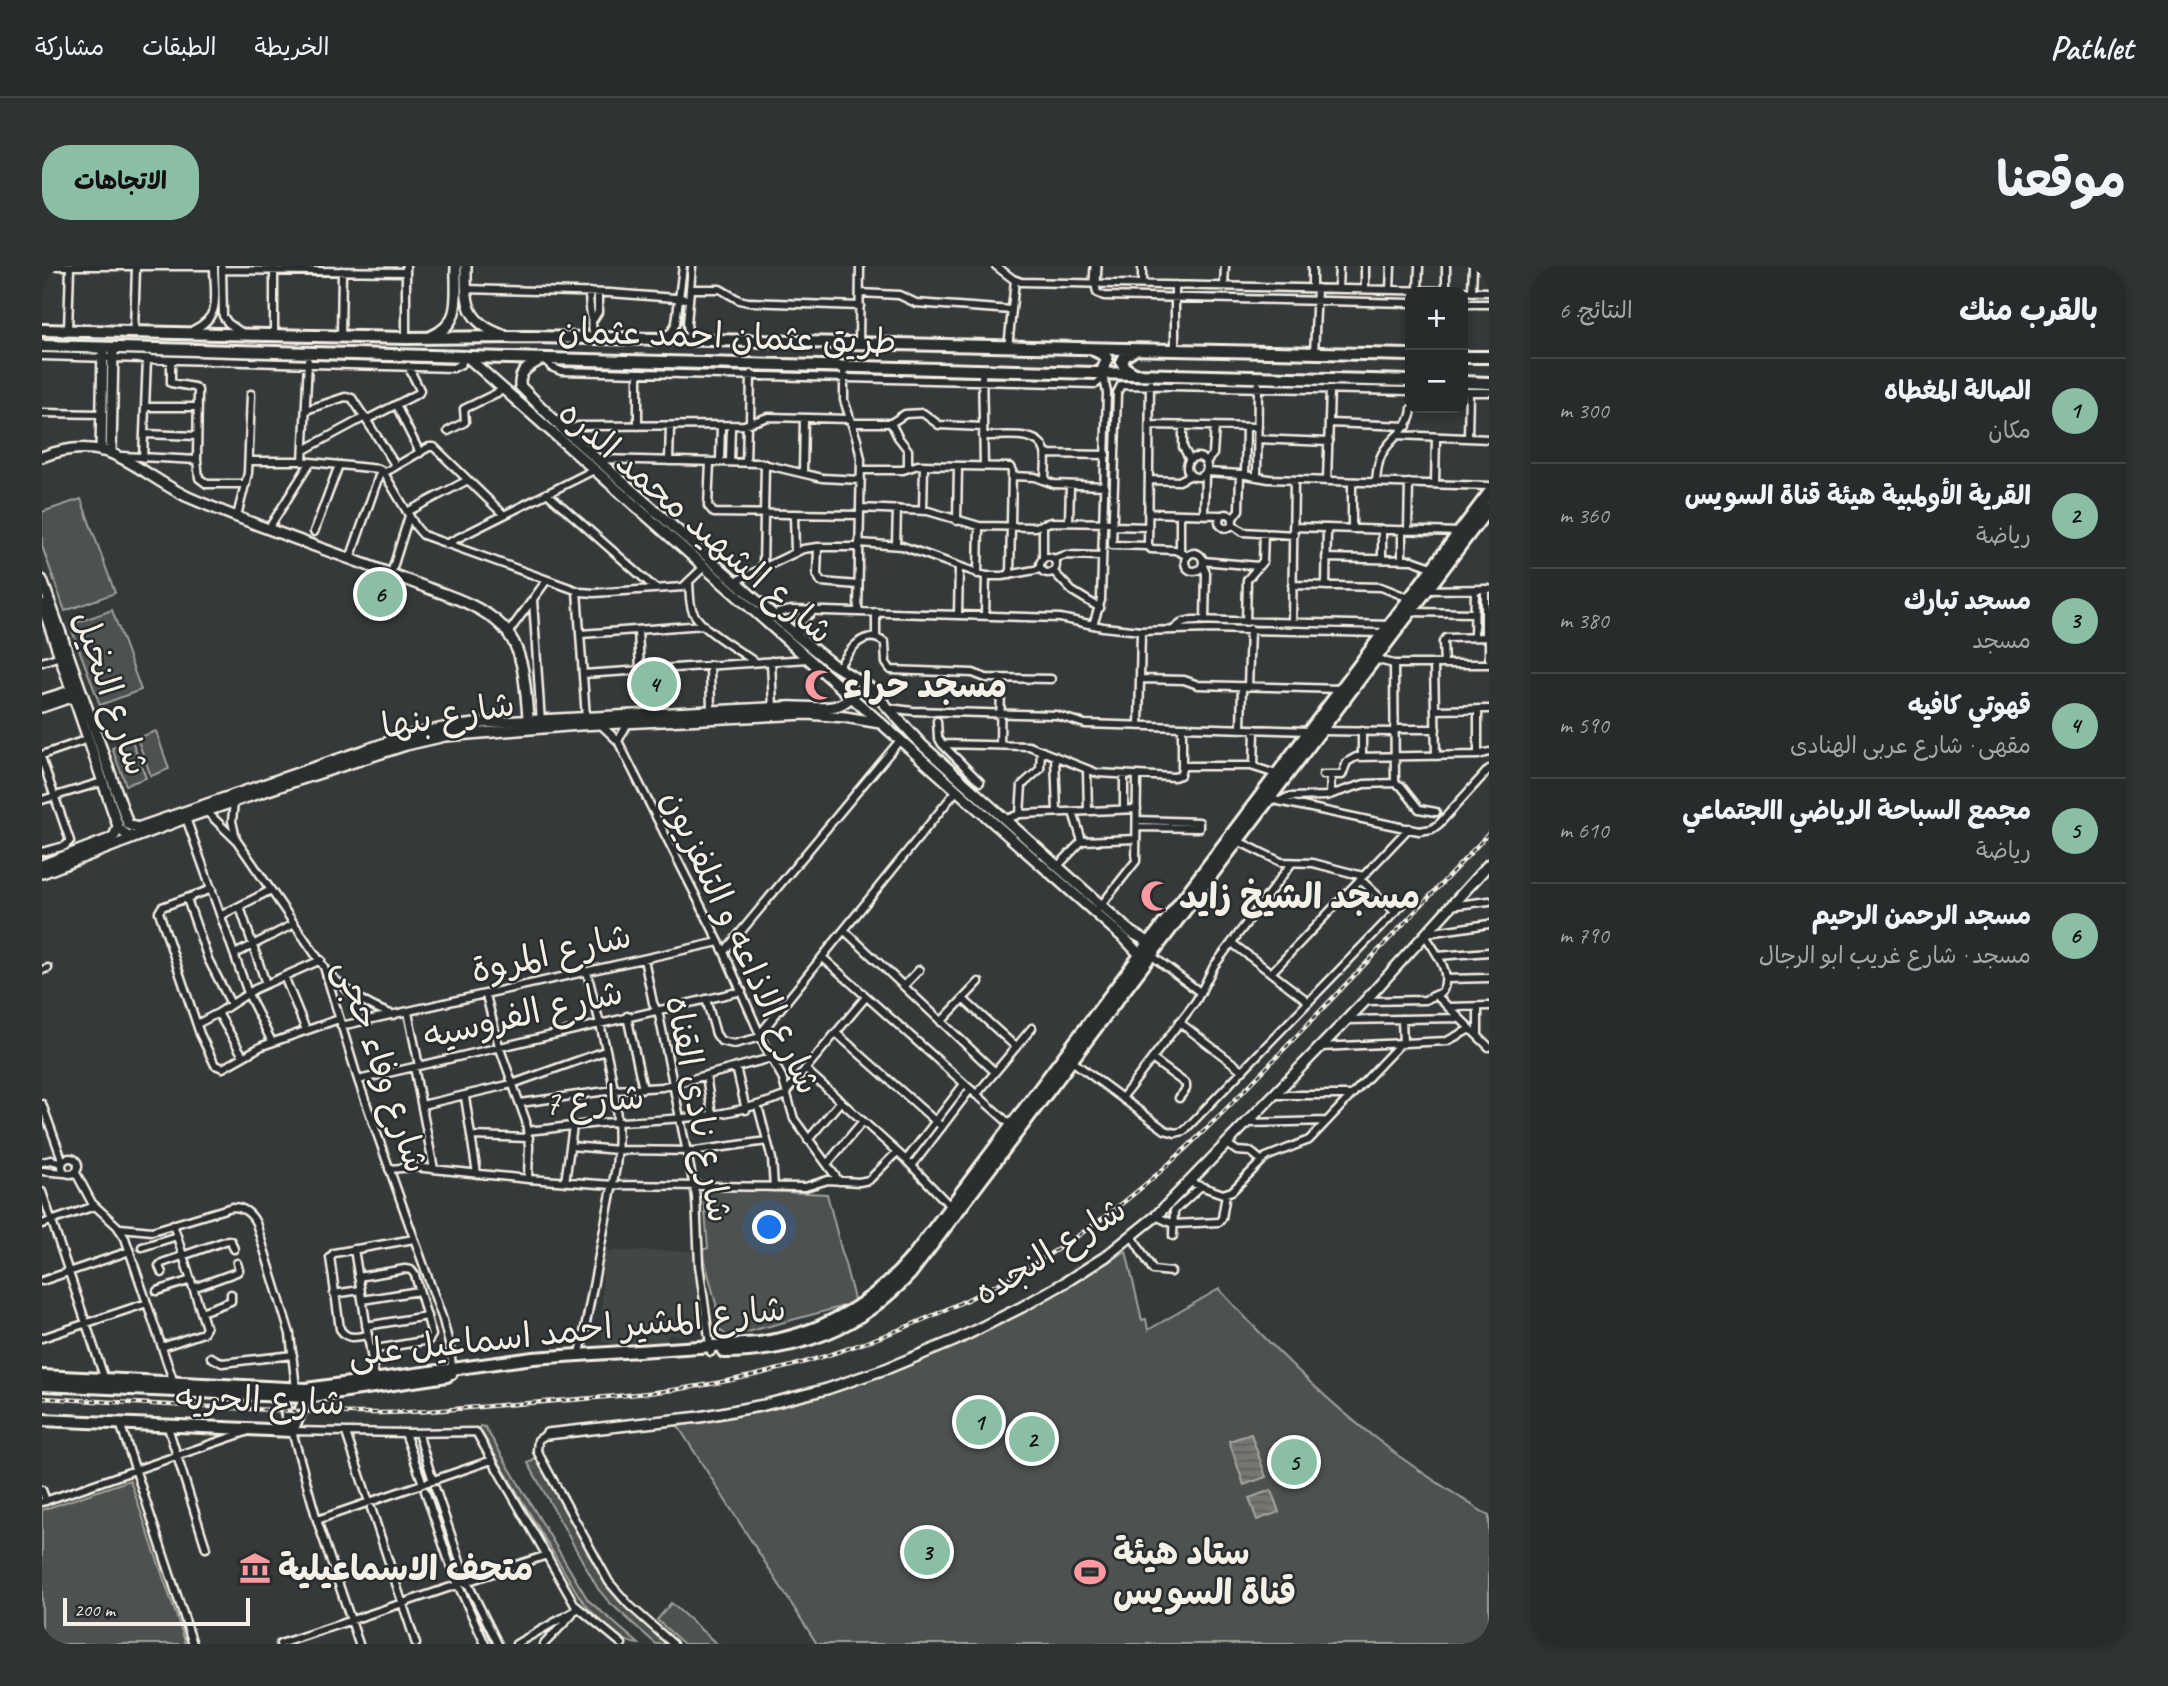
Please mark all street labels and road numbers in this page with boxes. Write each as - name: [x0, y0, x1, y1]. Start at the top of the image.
- street label: طريق عثمان احمد عثمان: [557, 308, 897, 364]
- street label: شارع الشهيد محمد الدره: [548, 390, 843, 655]
- street label: شارع النخيل: [60, 605, 160, 782]
- street label: شارع بنها: [378, 681, 519, 751]
- street label: شارع الاذاعه و التلفزيون: [649, 783, 831, 1102]
- street label: شارع المروة: [466, 913, 636, 995]
- street label: شارع وفاء حجى: [323, 953, 440, 1179]
- street label: شارع الفروسيه: [419, 969, 628, 1061]
- street label: شارع نادى القناه: [653, 992, 743, 1227]
- street label: شارع 7: [543, 1074, 646, 1128]
- street label: شارع النجده: [965, 1186, 1136, 1317]
- street label: شارع المشير احمد اسماعيل على: [346, 1286, 788, 1378]
- street label: شارع الحريه: [174, 1375, 346, 1427]

